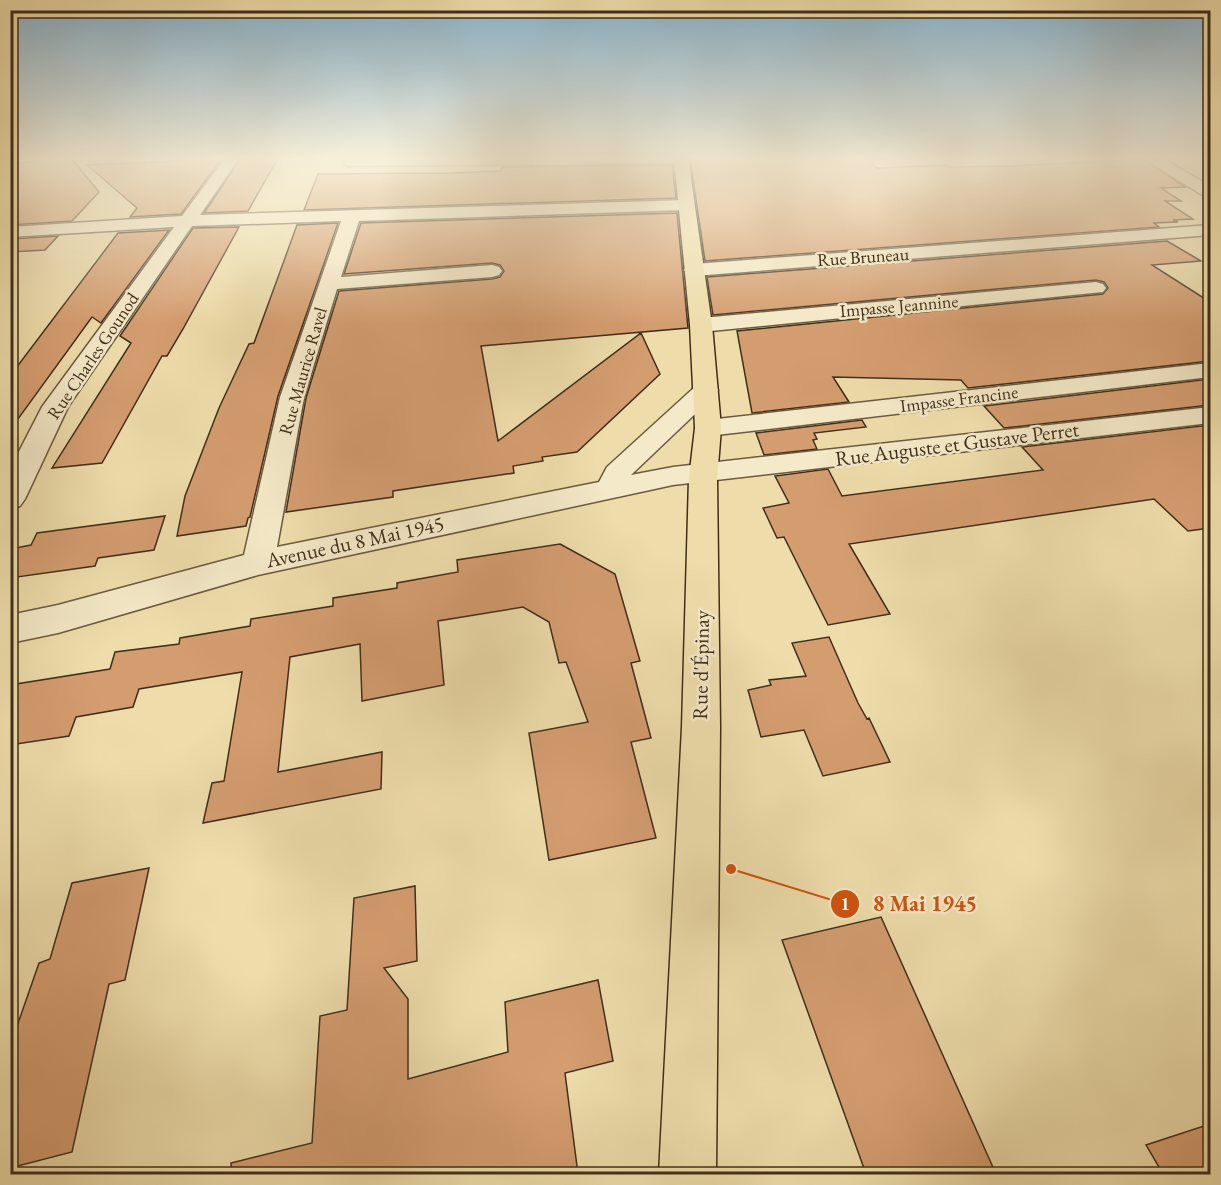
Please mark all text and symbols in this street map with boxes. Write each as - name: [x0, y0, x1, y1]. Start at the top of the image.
- street label: Rue Bruneau: [816, 242, 910, 271]
- street label: Rue Charles Gounod: [42, 287, 144, 423]
- street label: Impasse Jeannine: [839, 289, 959, 322]
- street label: Rue Maurice Ravel: [273, 304, 332, 437]
- street label: Impasse Francine: [899, 380, 1019, 417]
- street label: Rue Auguste et Gustave Perret: [834, 415, 1081, 472]
- street label: Avenue du 8 Mai 1945: [262, 509, 446, 574]
- street label: Rue d'Épinay: [686, 609, 715, 720]
- callout: 8 Mai 1945: [830, 884, 989, 924]
- text: 8 Mai 1945: [873, 889, 977, 918]
- text: 1: [840, 892, 850, 915]

